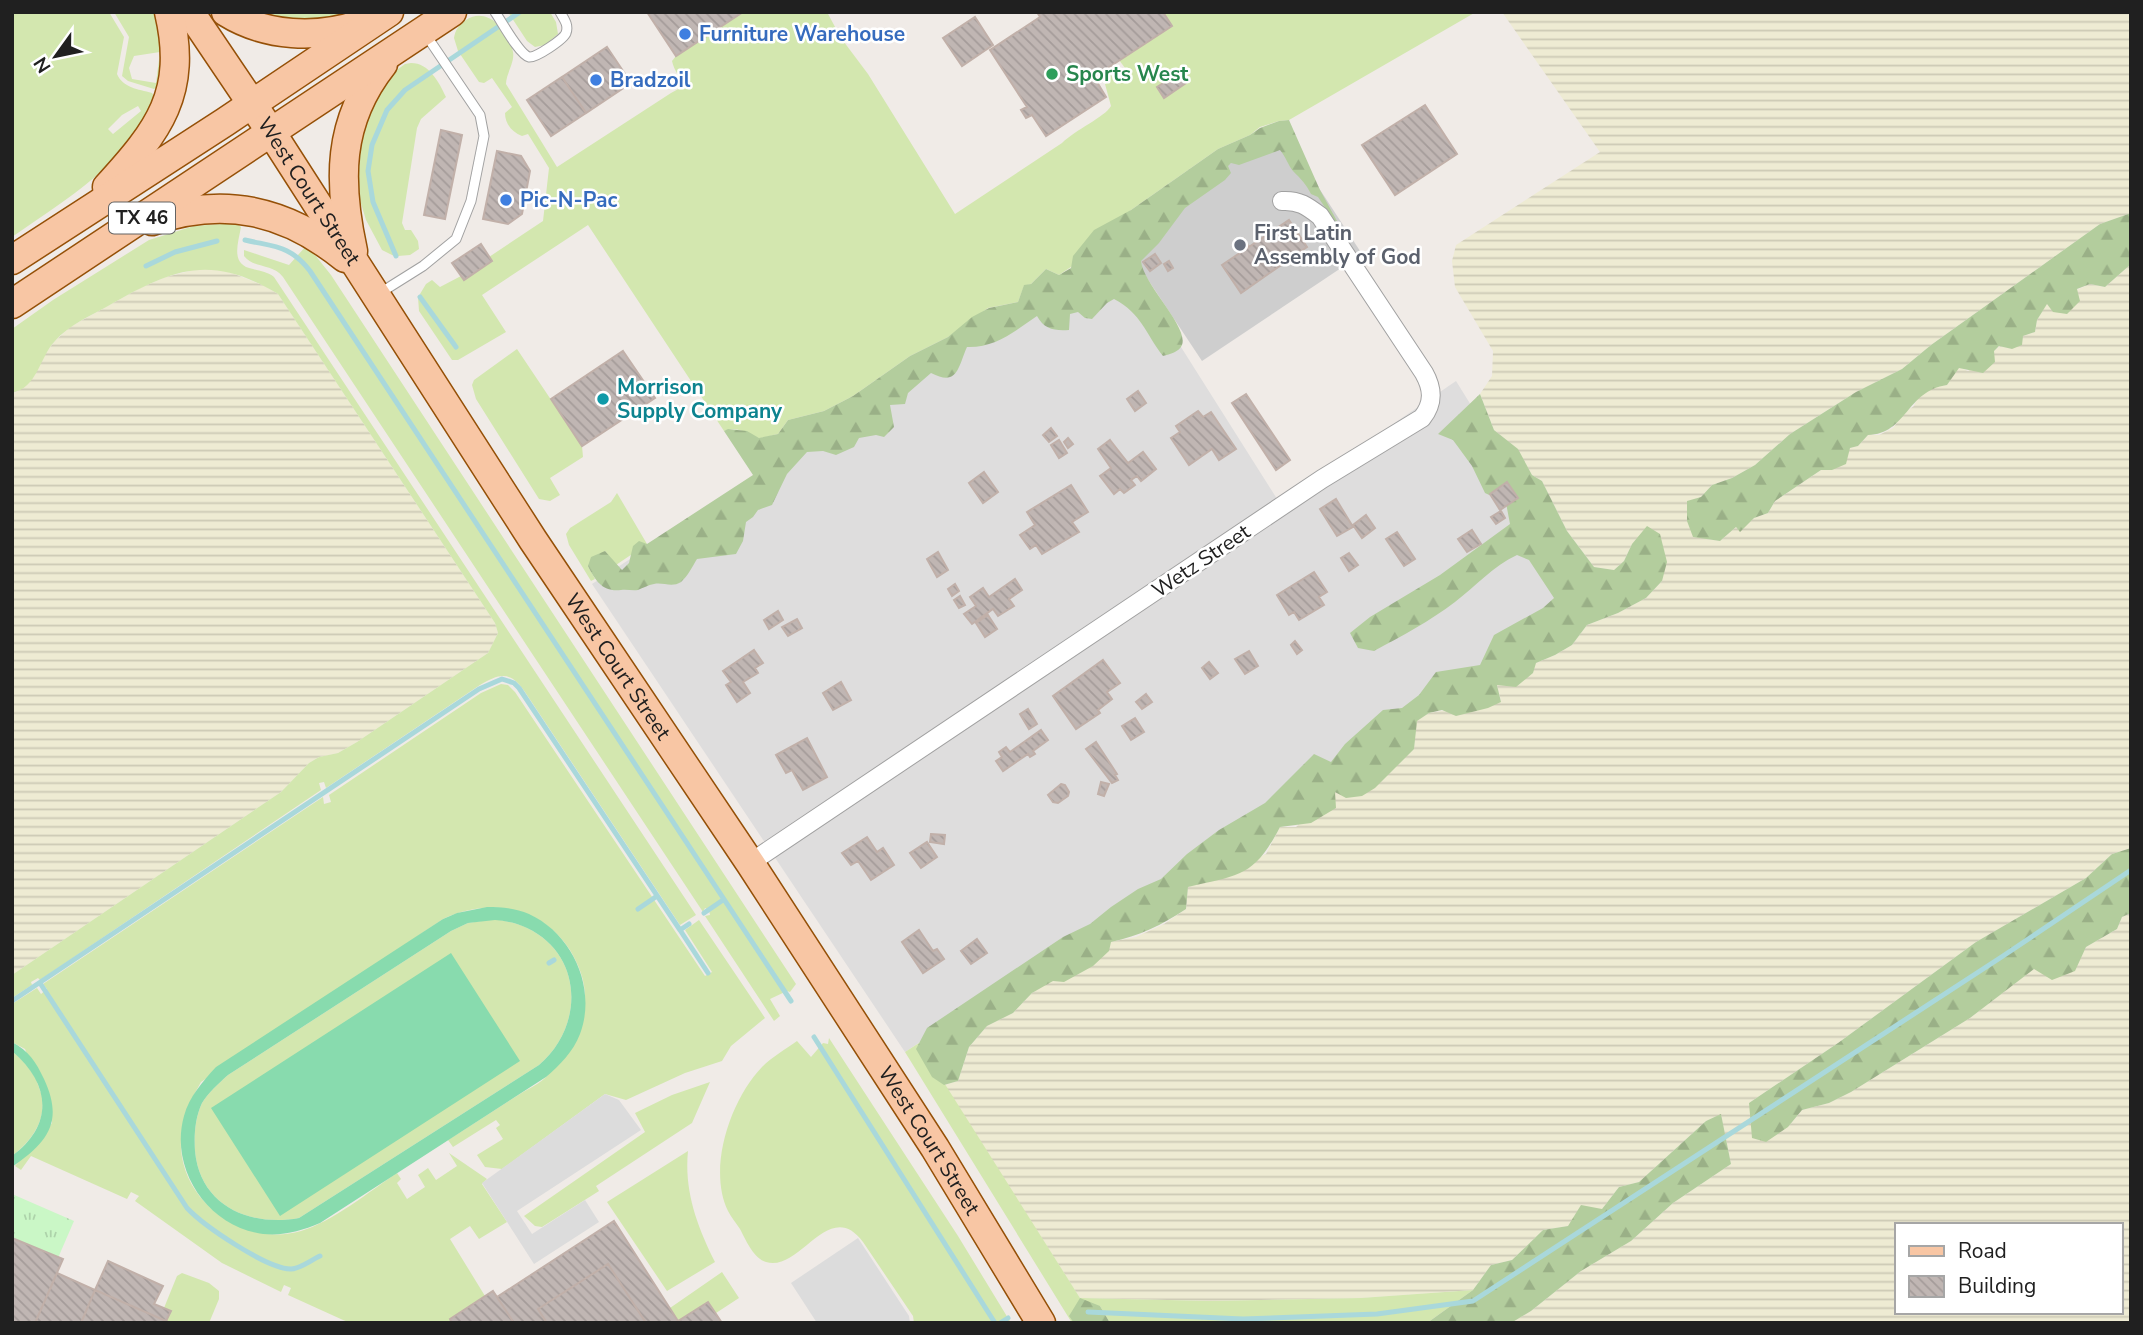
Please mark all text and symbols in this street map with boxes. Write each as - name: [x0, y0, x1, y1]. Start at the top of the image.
- place label: Furniture Warehouse: [699, 20, 905, 48]
- north arrow: [21, 21, 91, 91]
- marker: Furniture Warehouse: [677, 26, 693, 42]
- text: N: [28, 52, 57, 78]
- place label: Sports West: [1066, 60, 1189, 88]
- place label: Bradzoil: [610, 66, 691, 94]
- marker: Sports West: [1044, 66, 1060, 82]
- marker: Bradzoil: [588, 72, 604, 88]
- street label: West Court Street: [251, 112, 367, 271]
- place label: Pic-N-Pac: [520, 186, 617, 214]
- marker: Pic-N-Pac: [498, 192, 514, 208]
- road number: TX 46: [109, 202, 175, 233]
- place label: First Latin Assembly of God: [1254, 219, 1421, 271]
- marker: First Latin Assembly of God: [1232, 237, 1248, 253]
- place label: Morrison Supply Company: [617, 373, 783, 425]
- marker: Morrison Supply Company: [595, 391, 611, 407]
- street label: Wetz Street: [1146, 517, 1256, 604]
- street label: West Court Street: [559, 588, 678, 746]
- street label: West Court Street: [872, 1061, 987, 1221]
- legend: [1895, 1223, 2122, 1314]
- text: Road: [1958, 1237, 2007, 1265]
- text: Building: [1958, 1272, 2036, 1300]

